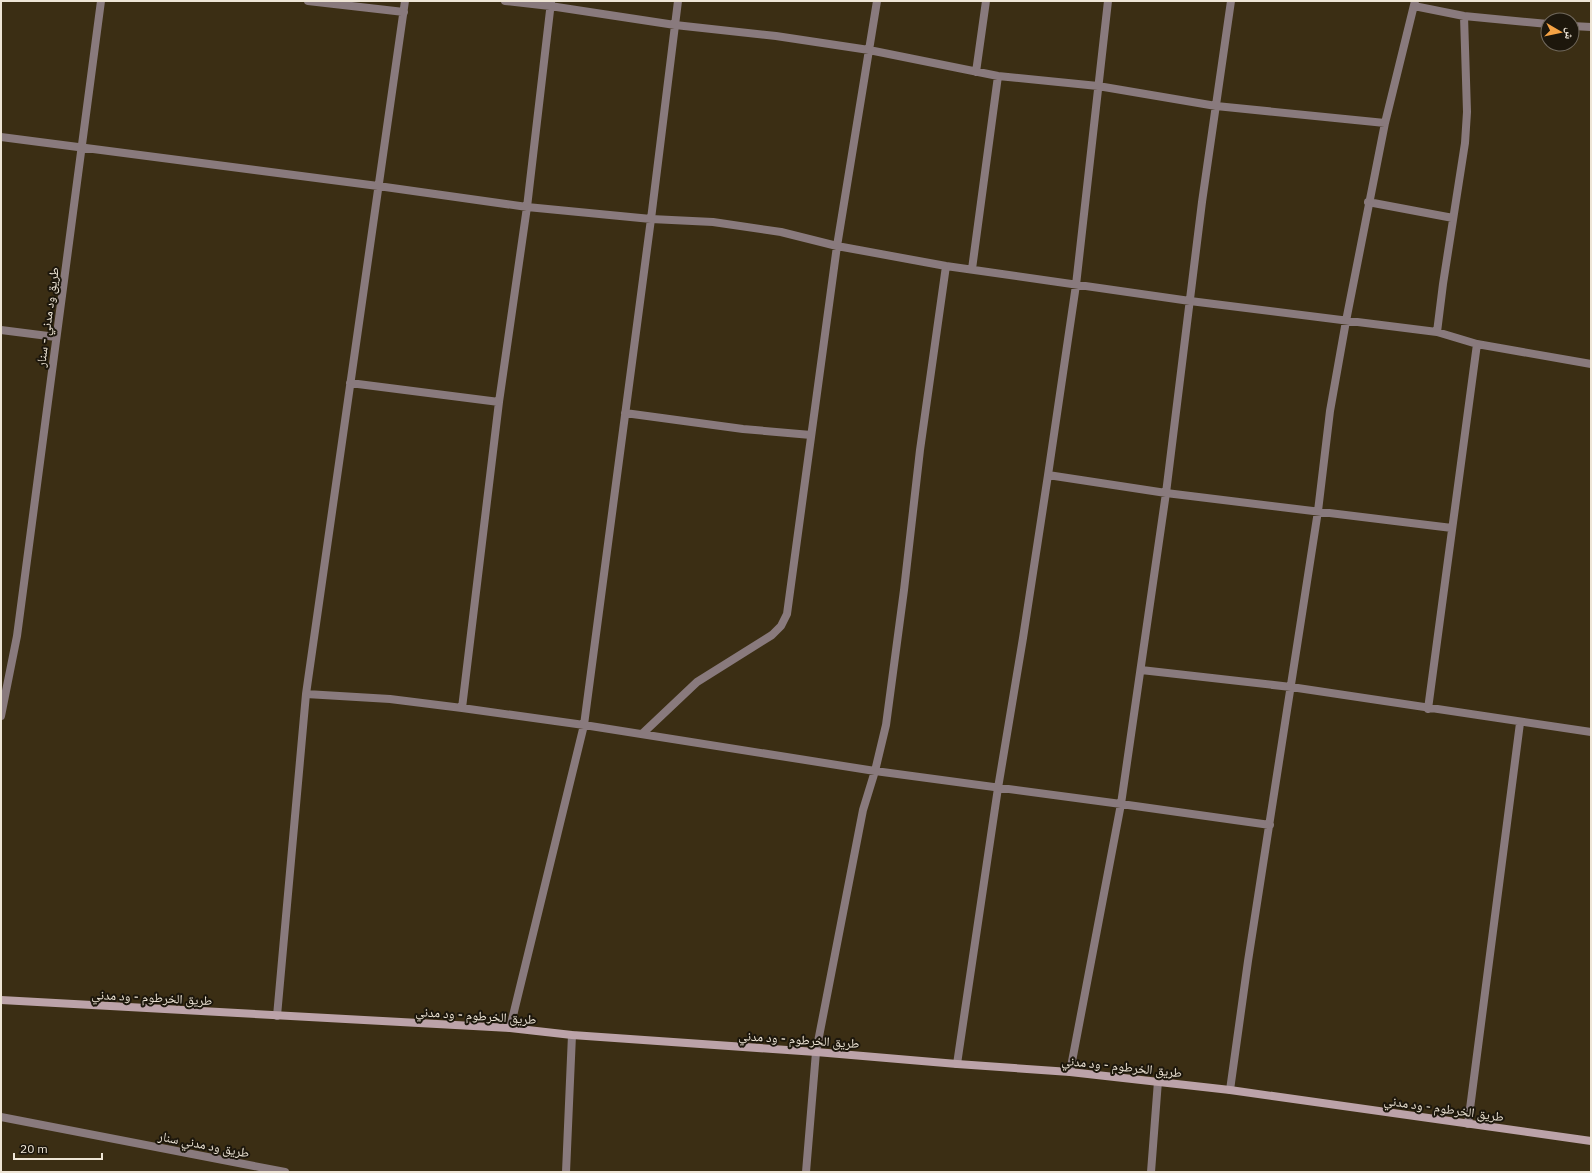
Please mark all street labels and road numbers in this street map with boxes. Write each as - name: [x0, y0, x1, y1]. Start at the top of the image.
- street label: طريق ود مدني - سنار: [32, 266, 65, 369]
- street label: طريق الخرطوم - ود مدني: [91, 986, 213, 1011]
- street label: طريق الخرطوم - ود مدني: [415, 1003, 537, 1030]
- street label: طريق الخرطوم - ود مدني: [738, 1027, 860, 1054]
- street label: طريق الخرطوم - ود مدني: [1061, 1052, 1183, 1084]
- street label: طريق الخرطوم - ود مدني: [1383, 1092, 1505, 1128]
- street label: طريق ود مدني سنار: [155, 1127, 251, 1164]

